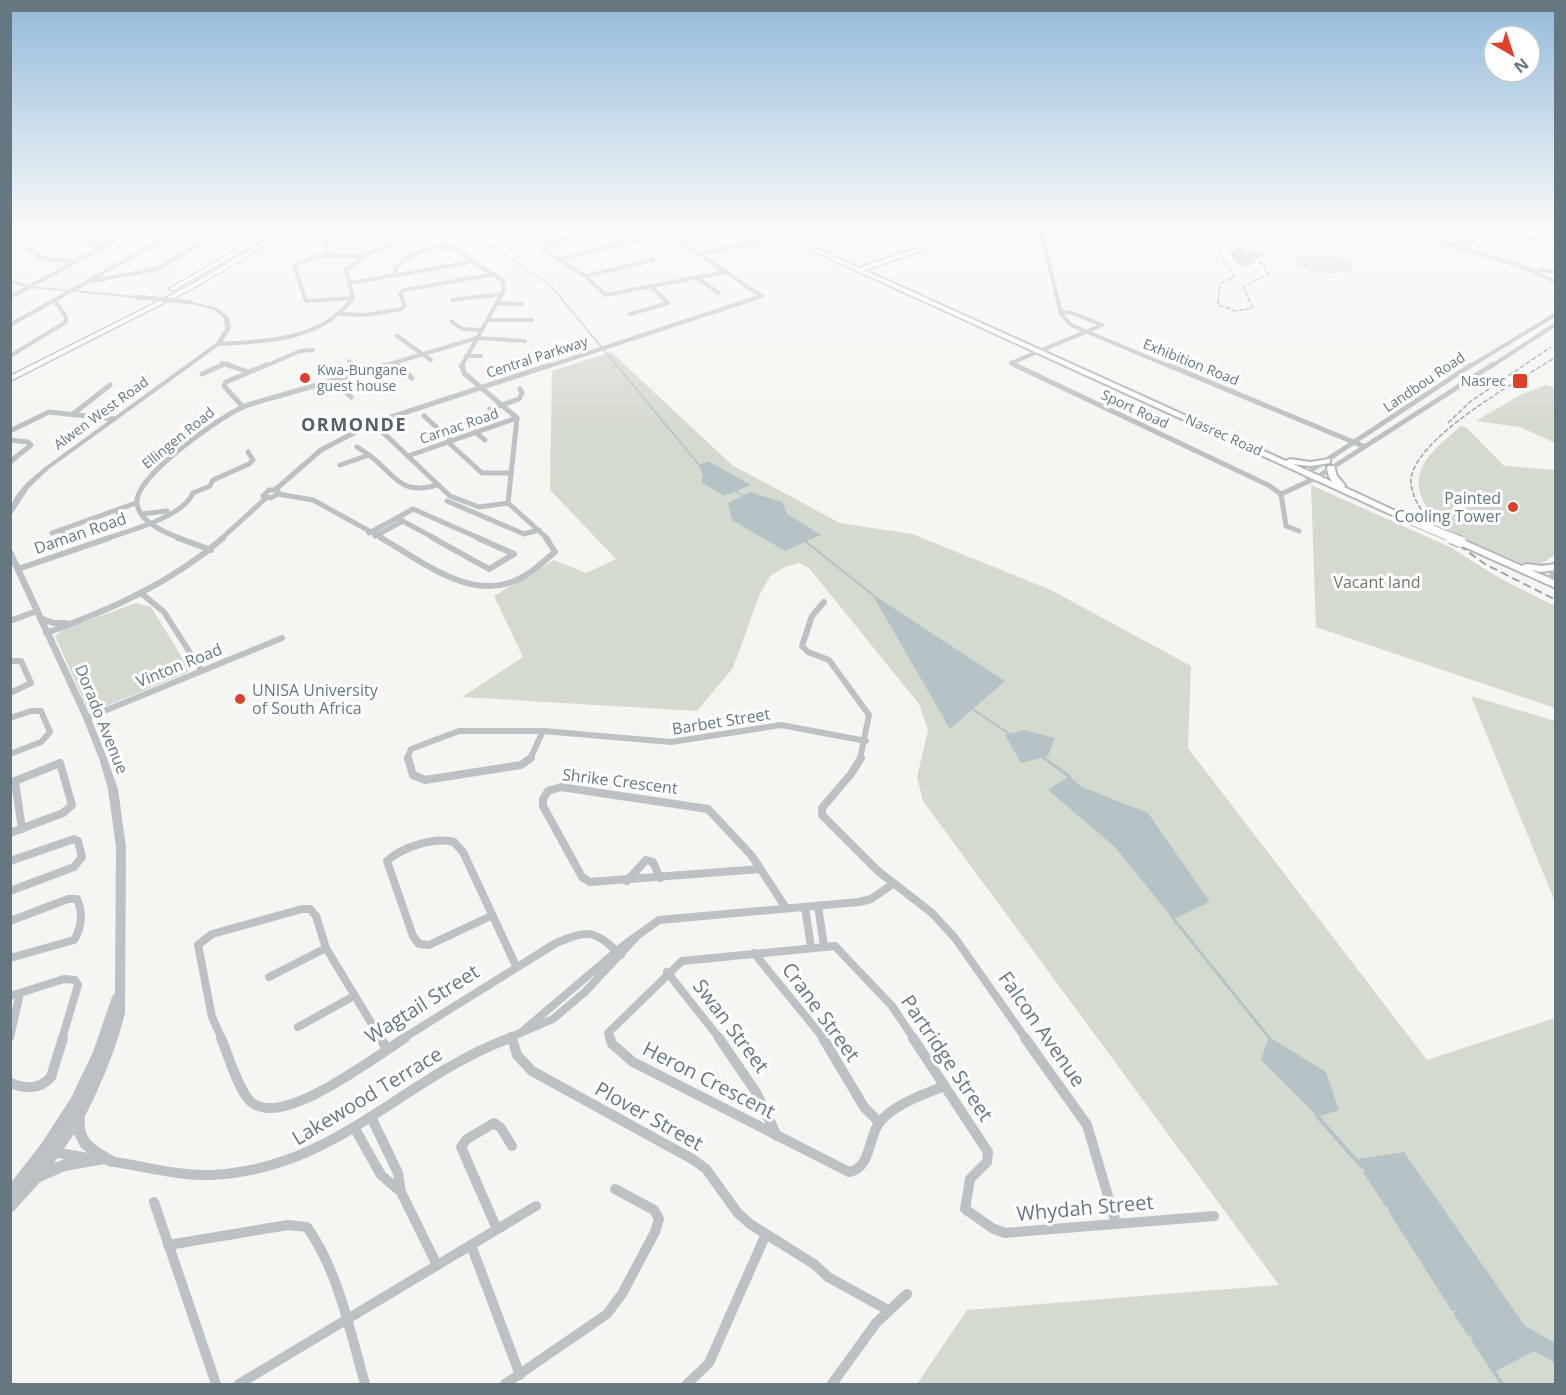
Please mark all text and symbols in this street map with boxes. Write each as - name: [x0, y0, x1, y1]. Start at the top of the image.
- north arrow: [1482, 24, 1542, 84]
- text: N: [1509, 53, 1533, 78]
- street label: Central Parkway: [484, 331, 591, 382]
- street label: Exhibition Road: [1140, 334, 1242, 389]
- street label: Landbou Road: [1379, 347, 1468, 416]
- place label: Kwa-Bungane guest house: [317, 360, 407, 395]
- marker: Kwa-Bungane guest house: [298, 371, 312, 385]
- place label: Nasrec: [1461, 371, 1506, 390]
- street label: Alwen West Road: [49, 372, 152, 453]
- marker: Nasrec: [1511, 372, 1529, 390]
- street label: Sport Road: [1098, 385, 1172, 432]
- street label: Ellingen Road: [137, 403, 218, 473]
- street label: Carnac Road: [417, 403, 501, 448]
- street label: Nasrec Road: [1183, 409, 1266, 460]
- district label: ORMONDE: [301, 412, 407, 436]
- place label: Painted Cooling Tower: [1395, 487, 1501, 527]
- marker: Painted Cooling Tower: [1506, 500, 1520, 514]
- street label: Daman Road: [31, 507, 129, 559]
- park label: Vacant land: [1333, 571, 1421, 593]
- street label: Vinton Road: [133, 638, 225, 692]
- street label: Dorado Avenue: [70, 661, 134, 777]
- place label: UNISA University of South Africa: [252, 679, 379, 719]
- marker: UNISA University of South Africa: [233, 692, 247, 706]
- street label: Barbet Street: [670, 702, 772, 740]
- street label: Shrike Crescent: [561, 763, 679, 799]
- street label: Crane Street: [776, 957, 867, 1067]
- street label: Wagtail Street: [360, 958, 484, 1049]
- street label: Falcon Avenue: [993, 966, 1092, 1092]
- street label: Swan Street: [687, 973, 776, 1078]
- street label: Partridge Street: [895, 989, 1000, 1126]
- street label: Heron Crescent: [638, 1035, 780, 1125]
- street label: Lakewood Terrace: [287, 1040, 447, 1151]
- street label: Plover Street: [590, 1075, 708, 1156]
- street label: Whydah Street: [1015, 1188, 1155, 1227]

